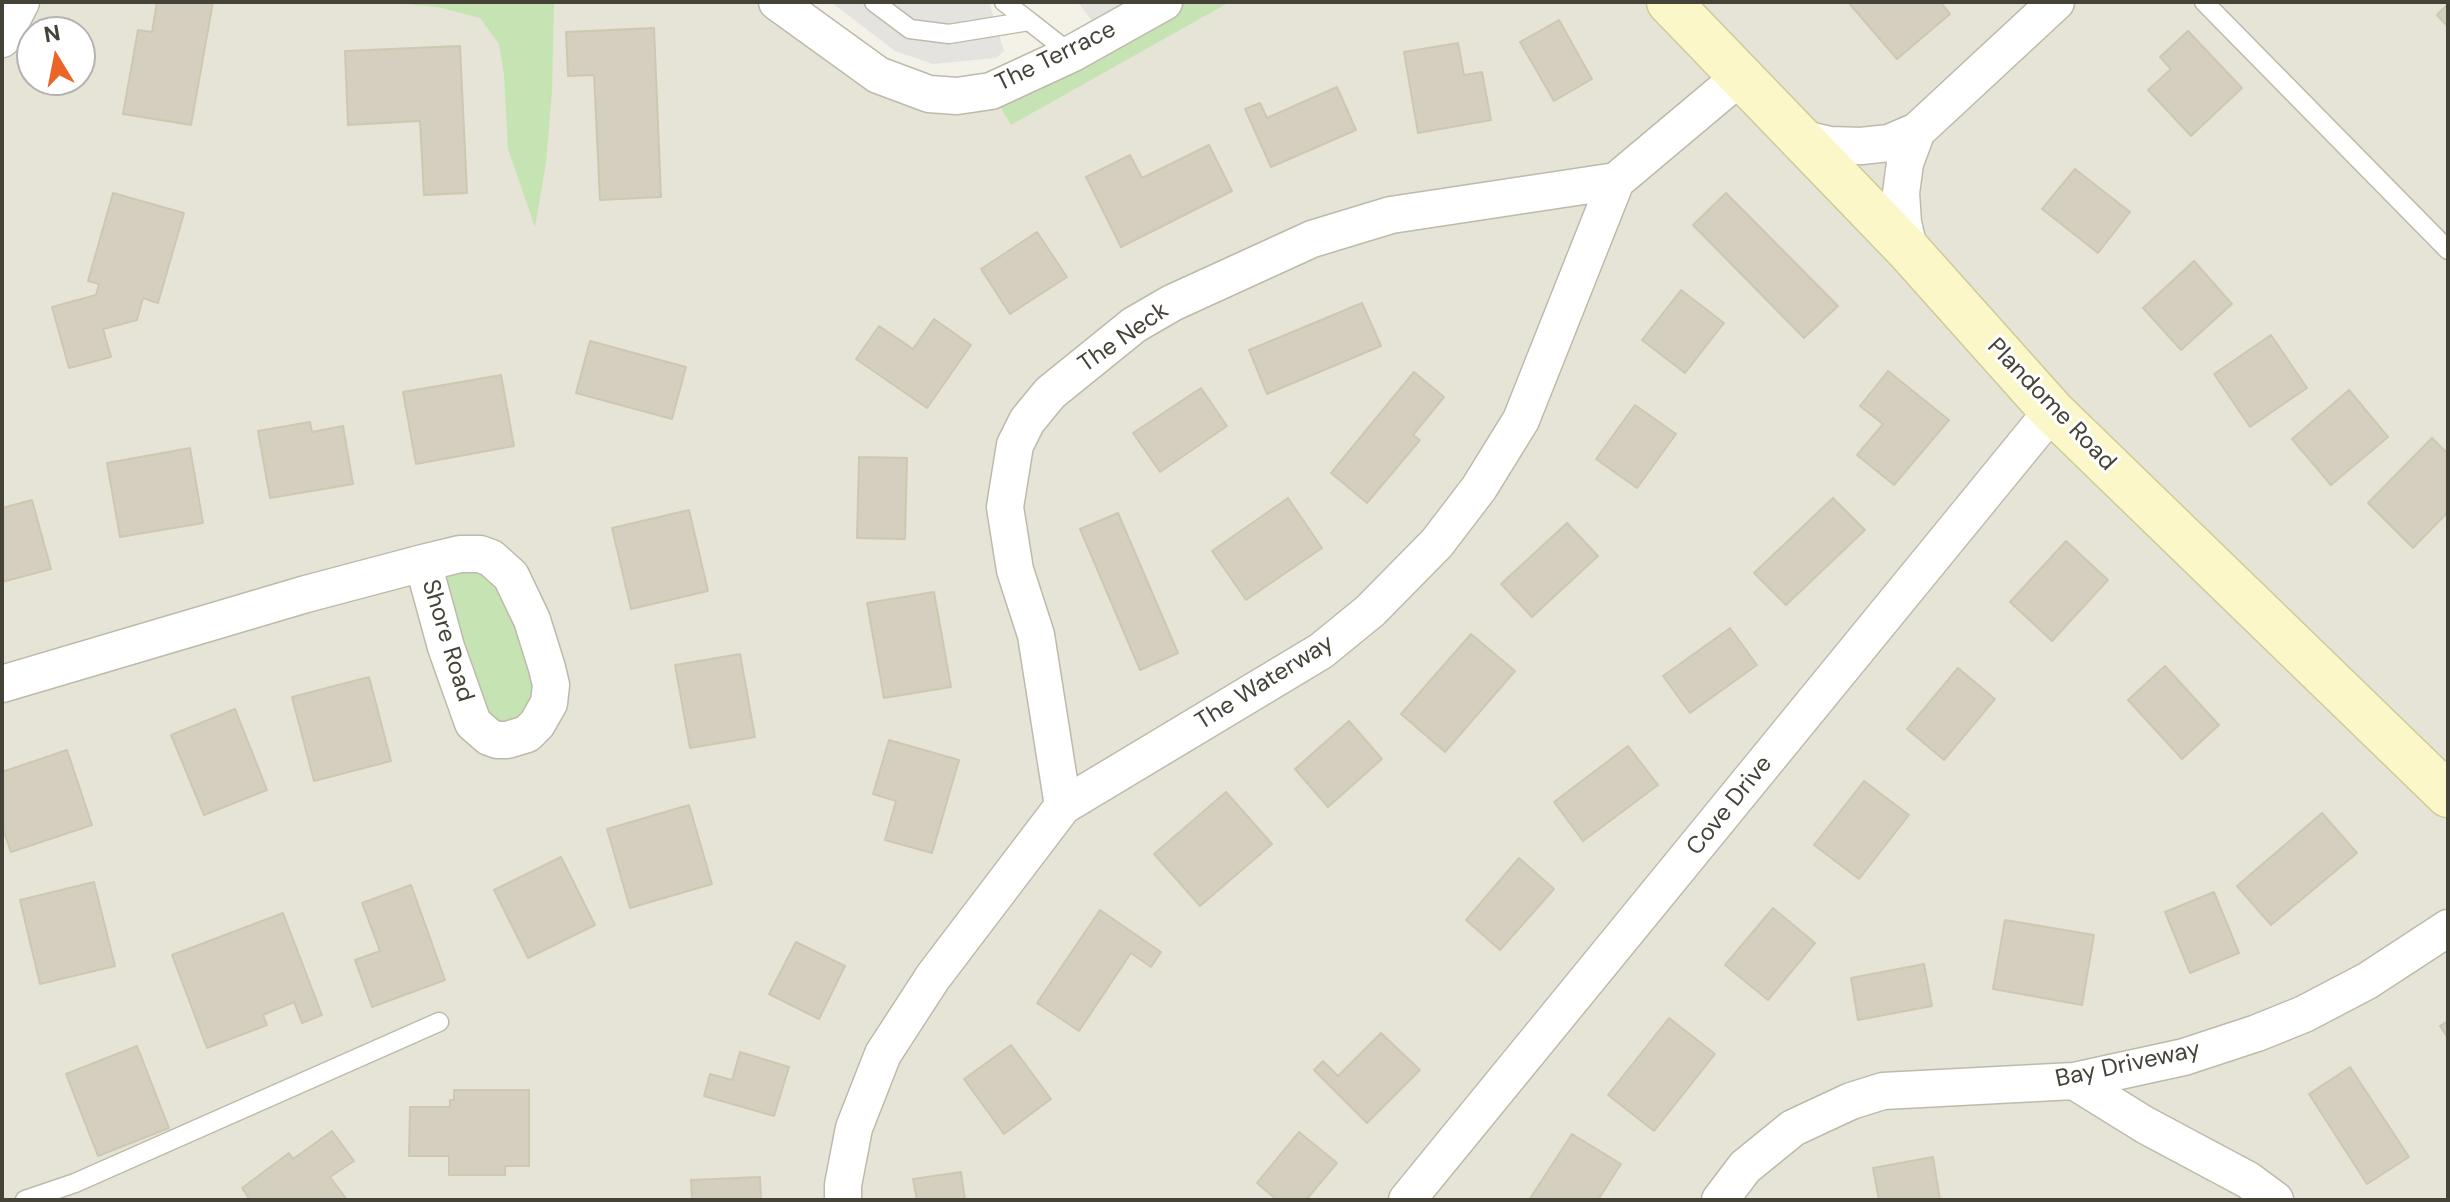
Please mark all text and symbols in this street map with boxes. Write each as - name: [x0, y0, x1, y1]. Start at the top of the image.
- street label: The Terrace: [991, 15, 1121, 99]
- north arrow: [16, 16, 96, 96]
- text: N: [42, 18, 63, 50]
- street label: The Neck: [1073, 297, 1175, 379]
- street label: Plandome Road: [1981, 333, 2121, 477]
- street label: Shore Road: [415, 576, 479, 706]
- street label: The Waterway: [1191, 629, 1339, 737]
- street label: Cove Drive: [1681, 750, 1779, 862]
- street label: Bay Driveway: [2053, 1036, 2203, 1094]

